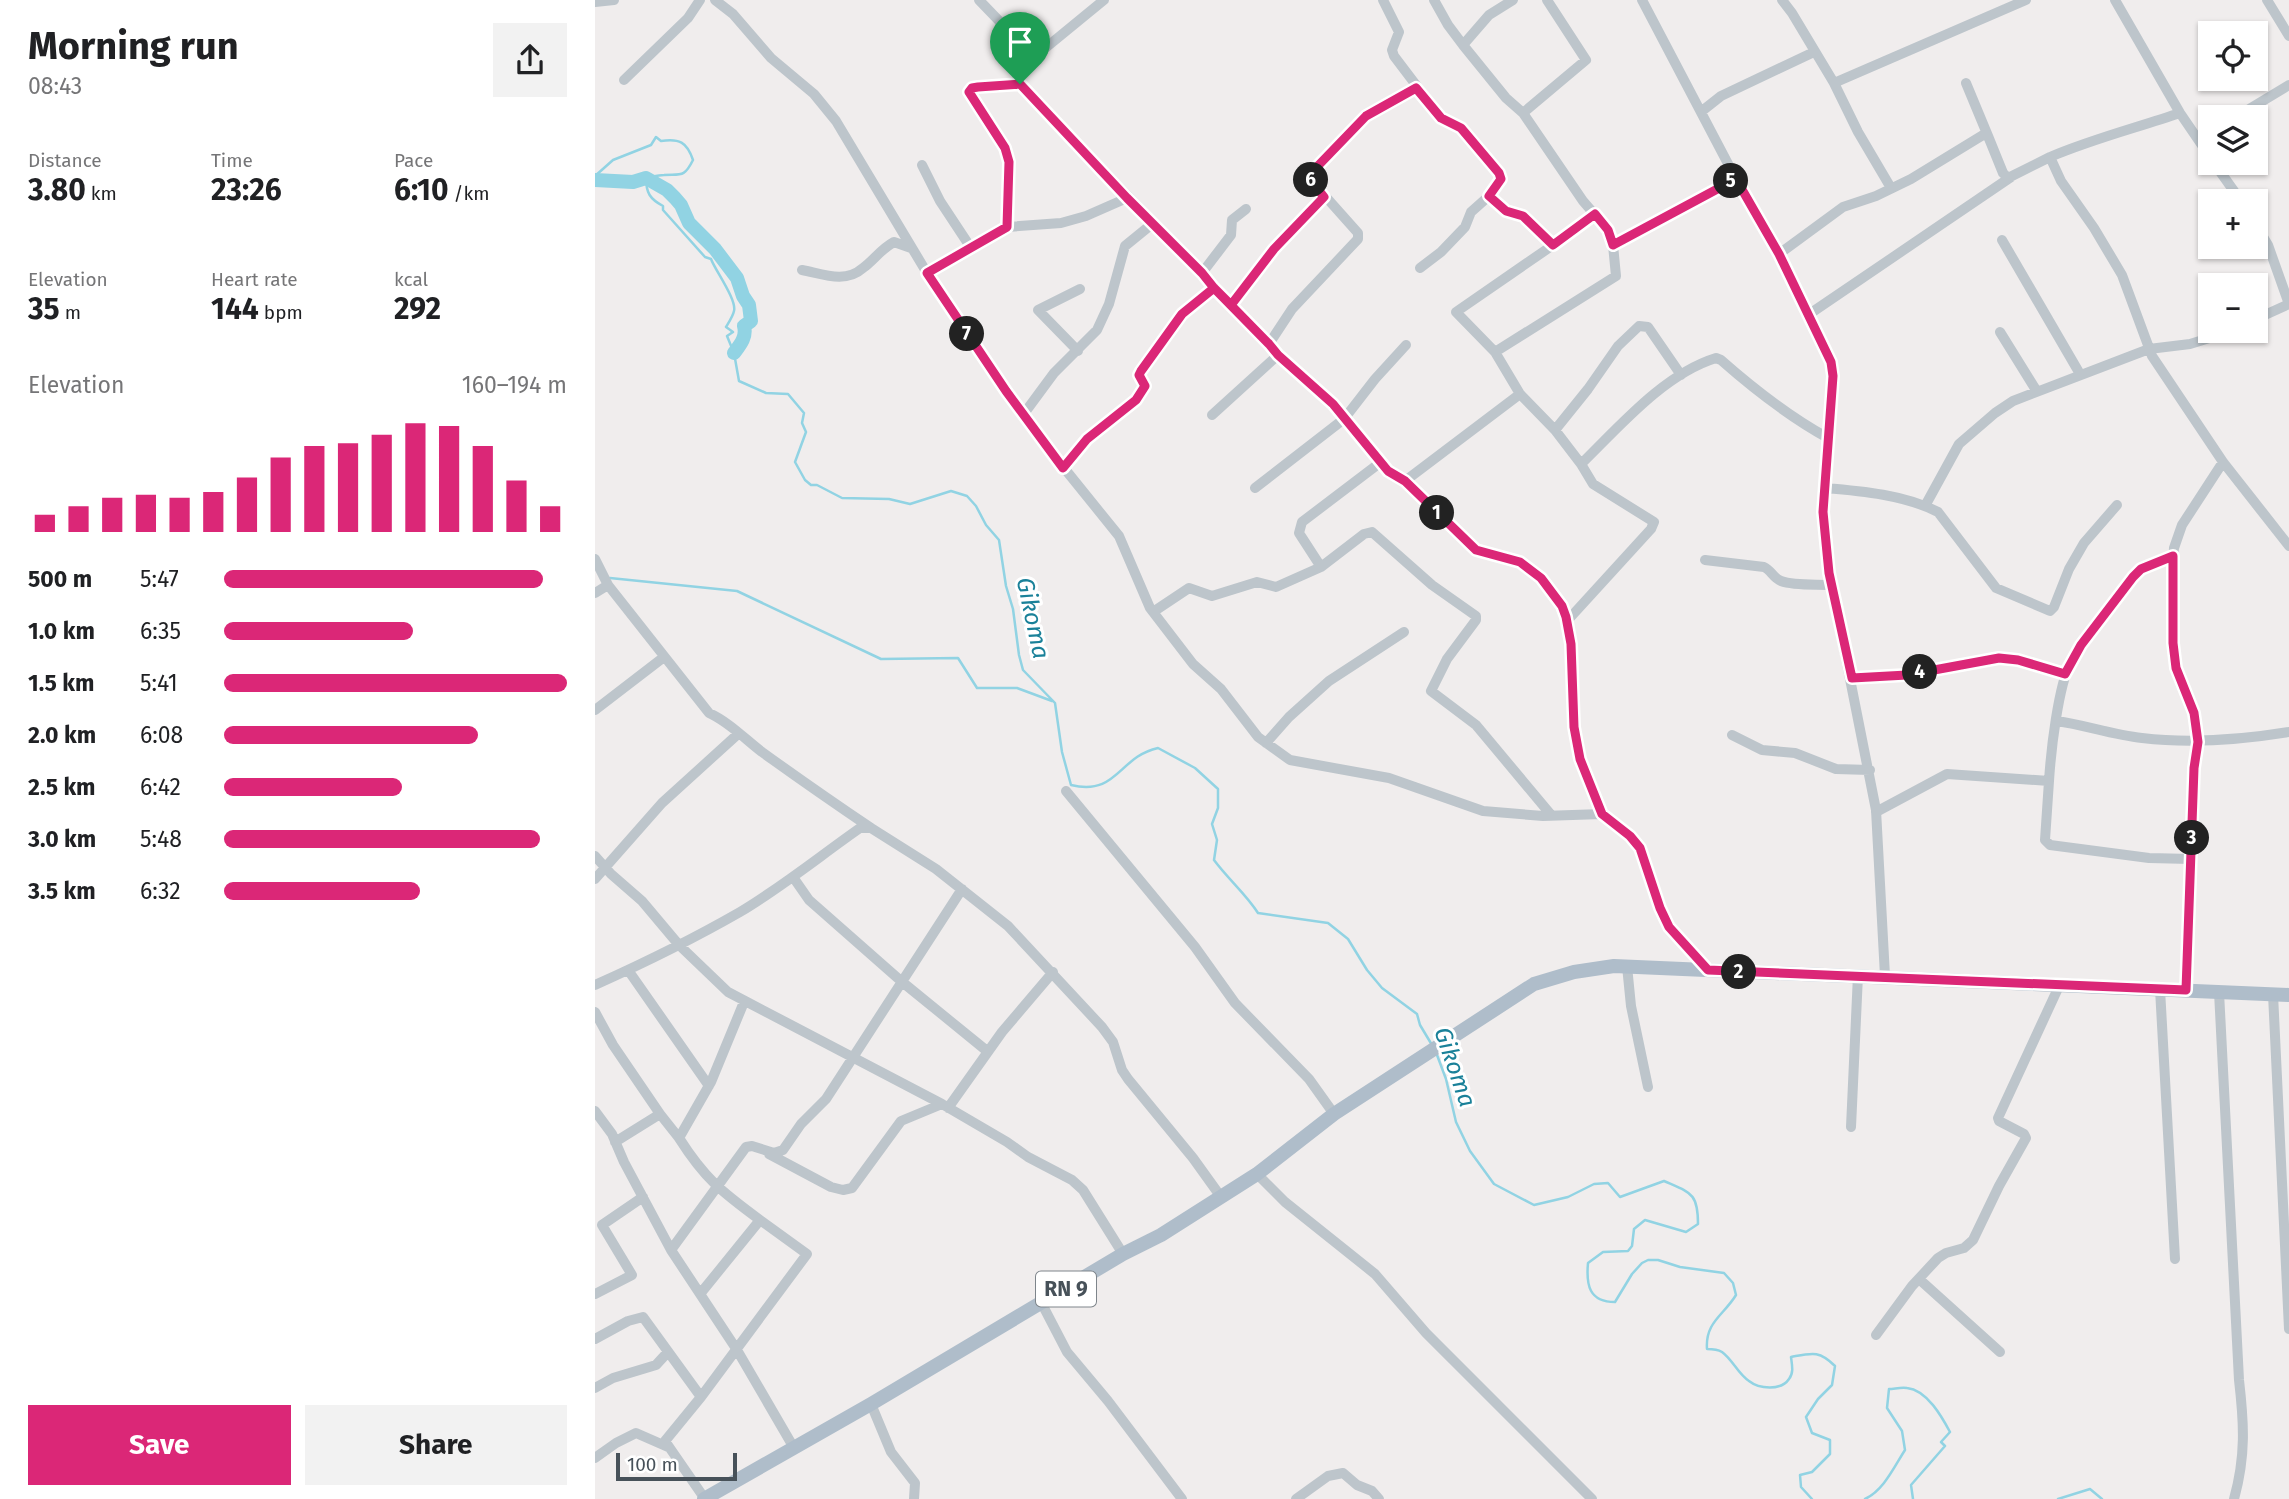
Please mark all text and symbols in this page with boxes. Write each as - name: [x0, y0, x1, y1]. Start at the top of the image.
- pin: [990, 12.0, 1050, 84]
- map controls: [2198, 21, 2268, 343]
- button: locate: [2198, 21, 2268, 91]
- text: Morning run: [28, 23, 239, 69]
- button: share: [493, 23, 567, 97]
- icon: arrive: [1001, 23, 1039, 61]
- text: 08:43: [28, 72, 82, 100]
- button: layers: [2198, 105, 2268, 175]
- text: Distance: [28, 149, 102, 172]
- text: Time: [211, 149, 253, 172]
- text: Pace: [394, 149, 433, 172]
- pin: 6: [1293, 162, 1329, 198]
- pin: 5: [1713, 164, 1749, 198]
- text: 6: [1305, 168, 1316, 191]
- text: 5: [1725, 169, 1736, 192]
- text: 3.80: [28, 172, 86, 208]
- text: 23:26: [211, 172, 282, 208]
- text: 6:10: [394, 172, 449, 208]
- text: km: [86, 182, 117, 205]
- text: /km: [449, 182, 490, 205]
- button: +: [2198, 189, 2268, 259]
- text: Elevation: [28, 268, 108, 291]
- text: Heart rate: [211, 268, 298, 291]
- text: kcal: [394, 268, 428, 291]
- button: −: [2198, 273, 2268, 343]
- text: 35: [28, 291, 60, 327]
- text: 144: [211, 291, 259, 327]
- text: 292: [394, 291, 441, 327]
- text: m: [60, 301, 81, 324]
- text: bpm: [259, 301, 303, 324]
- pin: 7: [949, 316, 985, 352]
- text: 7: [962, 322, 971, 345]
- text: Elevation: [28, 371, 124, 399]
- text: 160–194 m: [462, 371, 567, 399]
- pin: 1: [1419, 496, 1455, 530]
- text: 1: [1432, 501, 1441, 524]
- text: 500 m: [28, 565, 92, 593]
- text: 5:47: [140, 565, 179, 593]
- water label: Gikoma: [1011, 575, 1055, 661]
- text: 1.0 km: [28, 617, 95, 645]
- text: 6:35: [140, 617, 181, 645]
- pin: 4: [1903, 654, 1937, 690]
- text: 4: [1914, 660, 1925, 683]
- text: 1.5 km: [28, 669, 94, 697]
- text: 5:41: [140, 669, 178, 697]
- text: 2.0 km: [28, 721, 96, 749]
- text: 6:08: [140, 721, 183, 749]
- text: 2.5 km: [28, 773, 96, 801]
- text: 6:42: [140, 773, 181, 801]
- pin: 3: [2175, 820, 2209, 856]
- text: 3.0 km: [28, 825, 96, 853]
- text: 5:48: [140, 825, 182, 853]
- text: 3: [2187, 826, 2196, 849]
- text: 3.5 km: [28, 877, 96, 905]
- text: 6:32: [140, 877, 181, 905]
- pin: 2: [1721, 954, 1757, 990]
- text: 2: [1734, 960, 1743, 983]
- water label: Gikoma: [1428, 1023, 1482, 1111]
- road number: RN 9: [1036, 1272, 1096, 1306]
- button: Save: [28, 1405, 291, 1485]
- button: Share: [305, 1405, 567, 1485]
- scale bar: [616, 1450, 737, 1482]
- text: 100 m: [627, 1453, 678, 1476]

